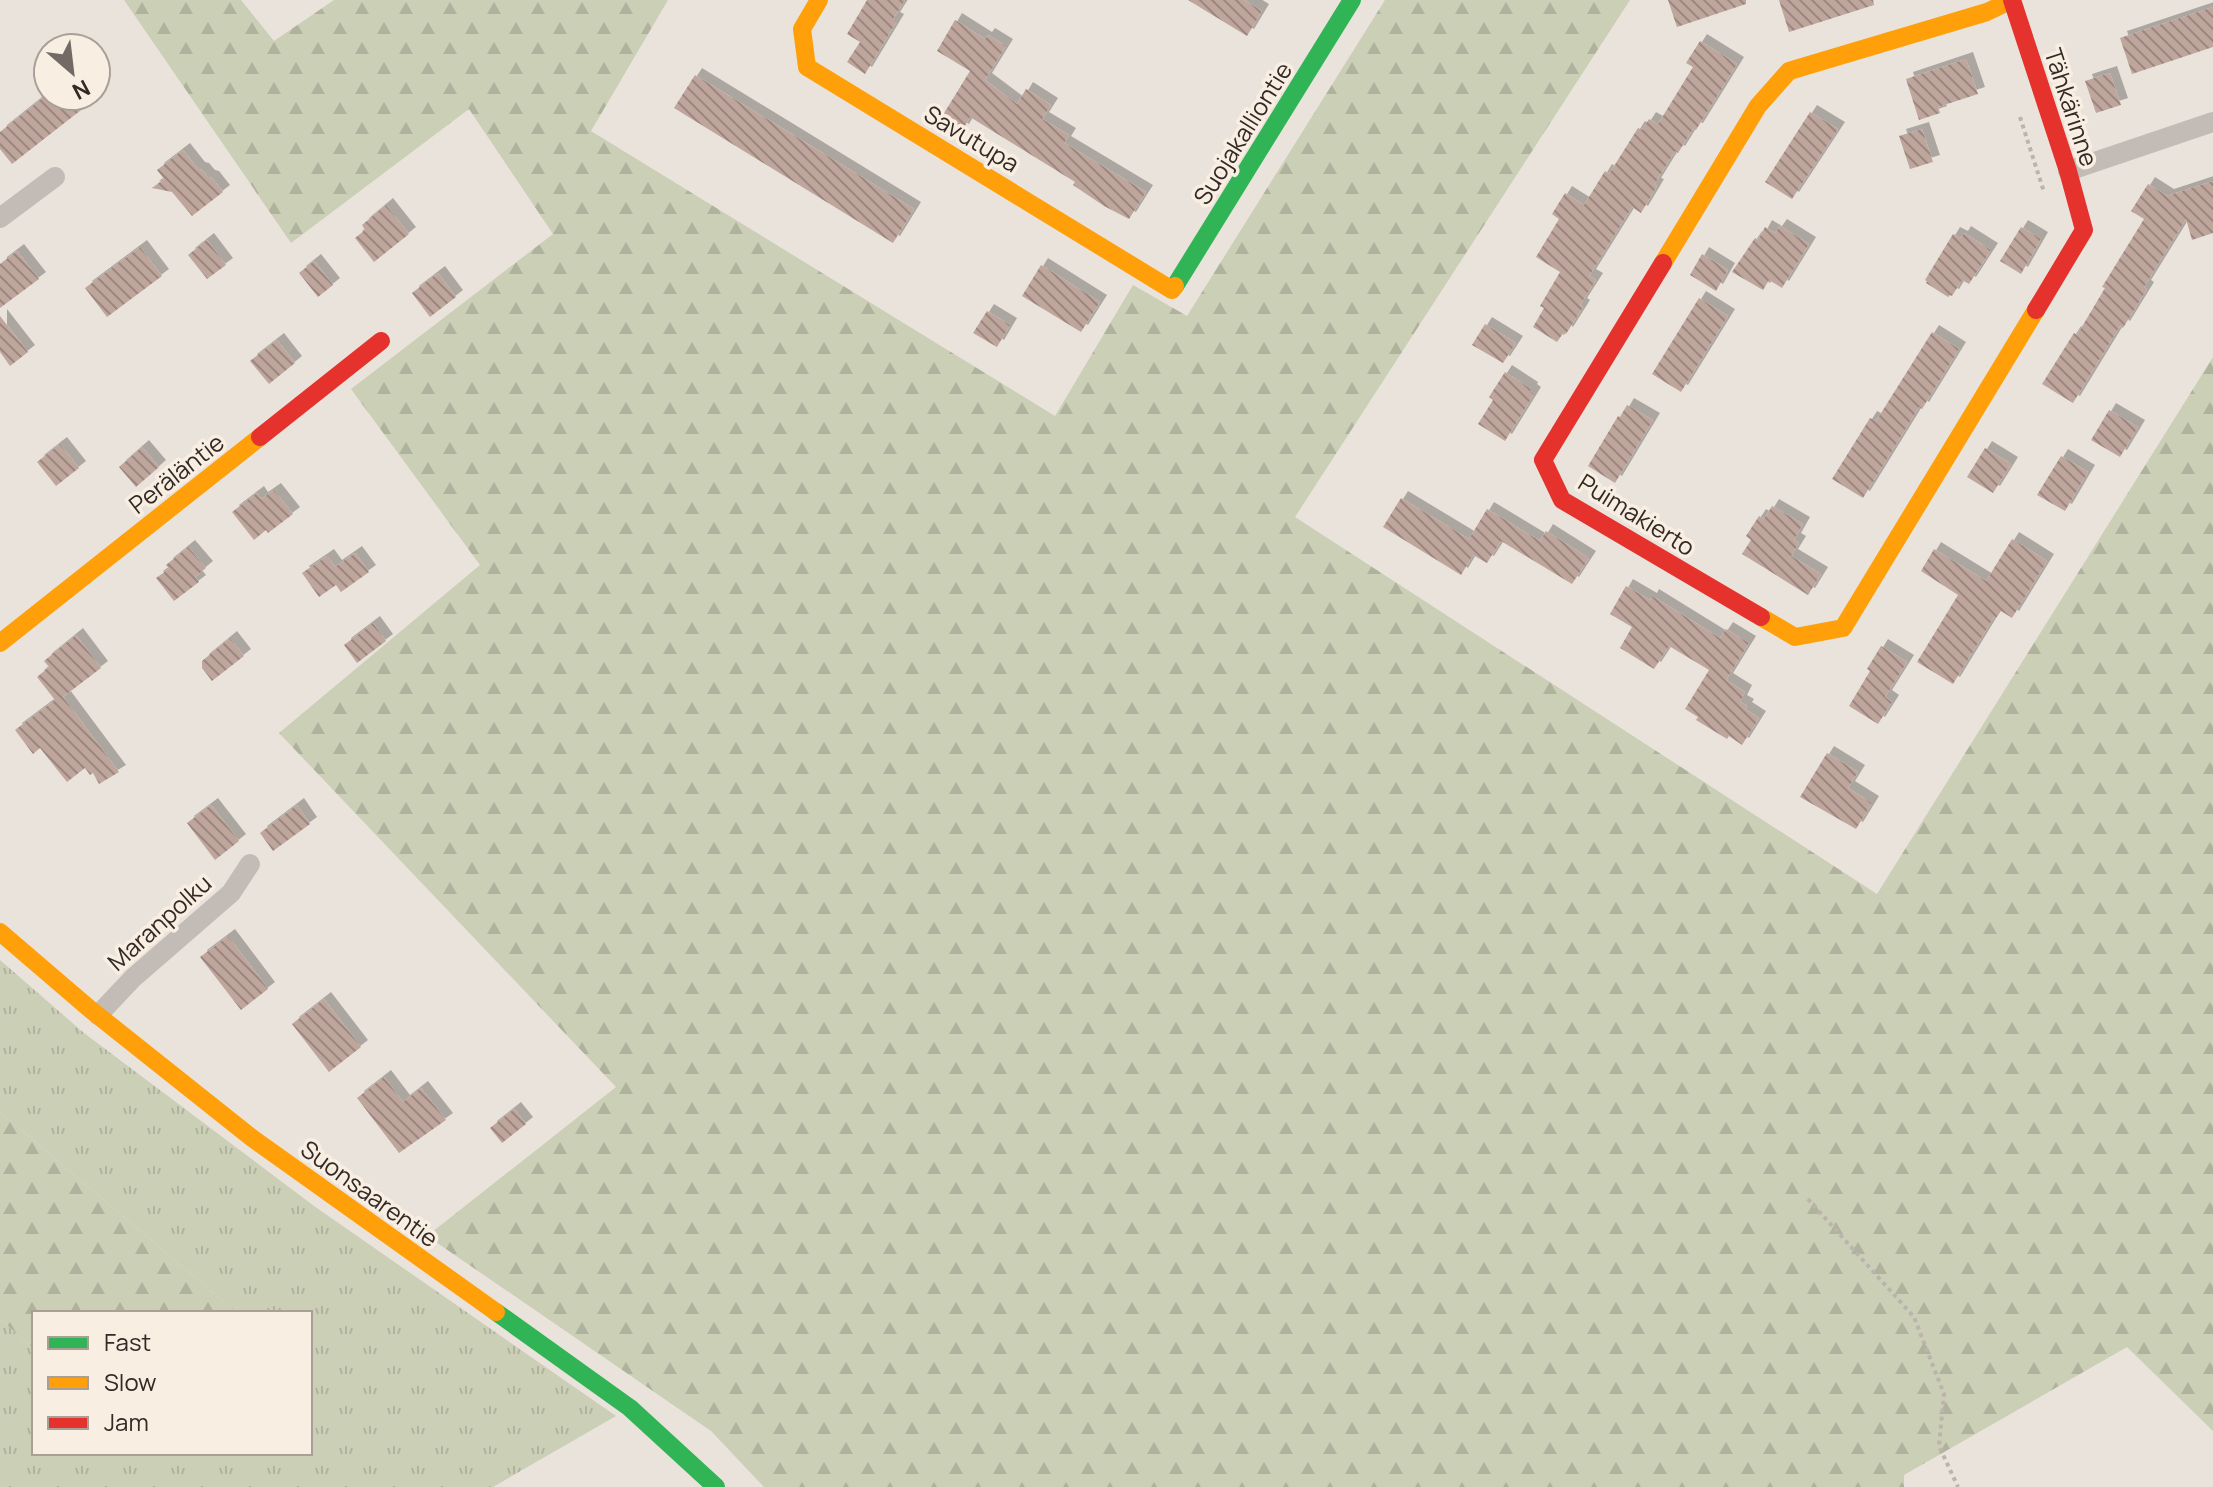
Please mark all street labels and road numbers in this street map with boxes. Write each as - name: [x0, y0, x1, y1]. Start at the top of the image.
- street label: Tähkärinne: [2037, 44, 2107, 170]
- street label: Suojakalliontie: [1185, 55, 1299, 211]
- street label: Savutupa: [918, 97, 1026, 179]
- street label: Peräläntie: [122, 425, 230, 521]
- street label: Puimakierto: [1572, 465, 1702, 563]
- street label: Maranpolku: [100, 866, 218, 978]
- street label: Suonsaarentie: [295, 1132, 445, 1254]

